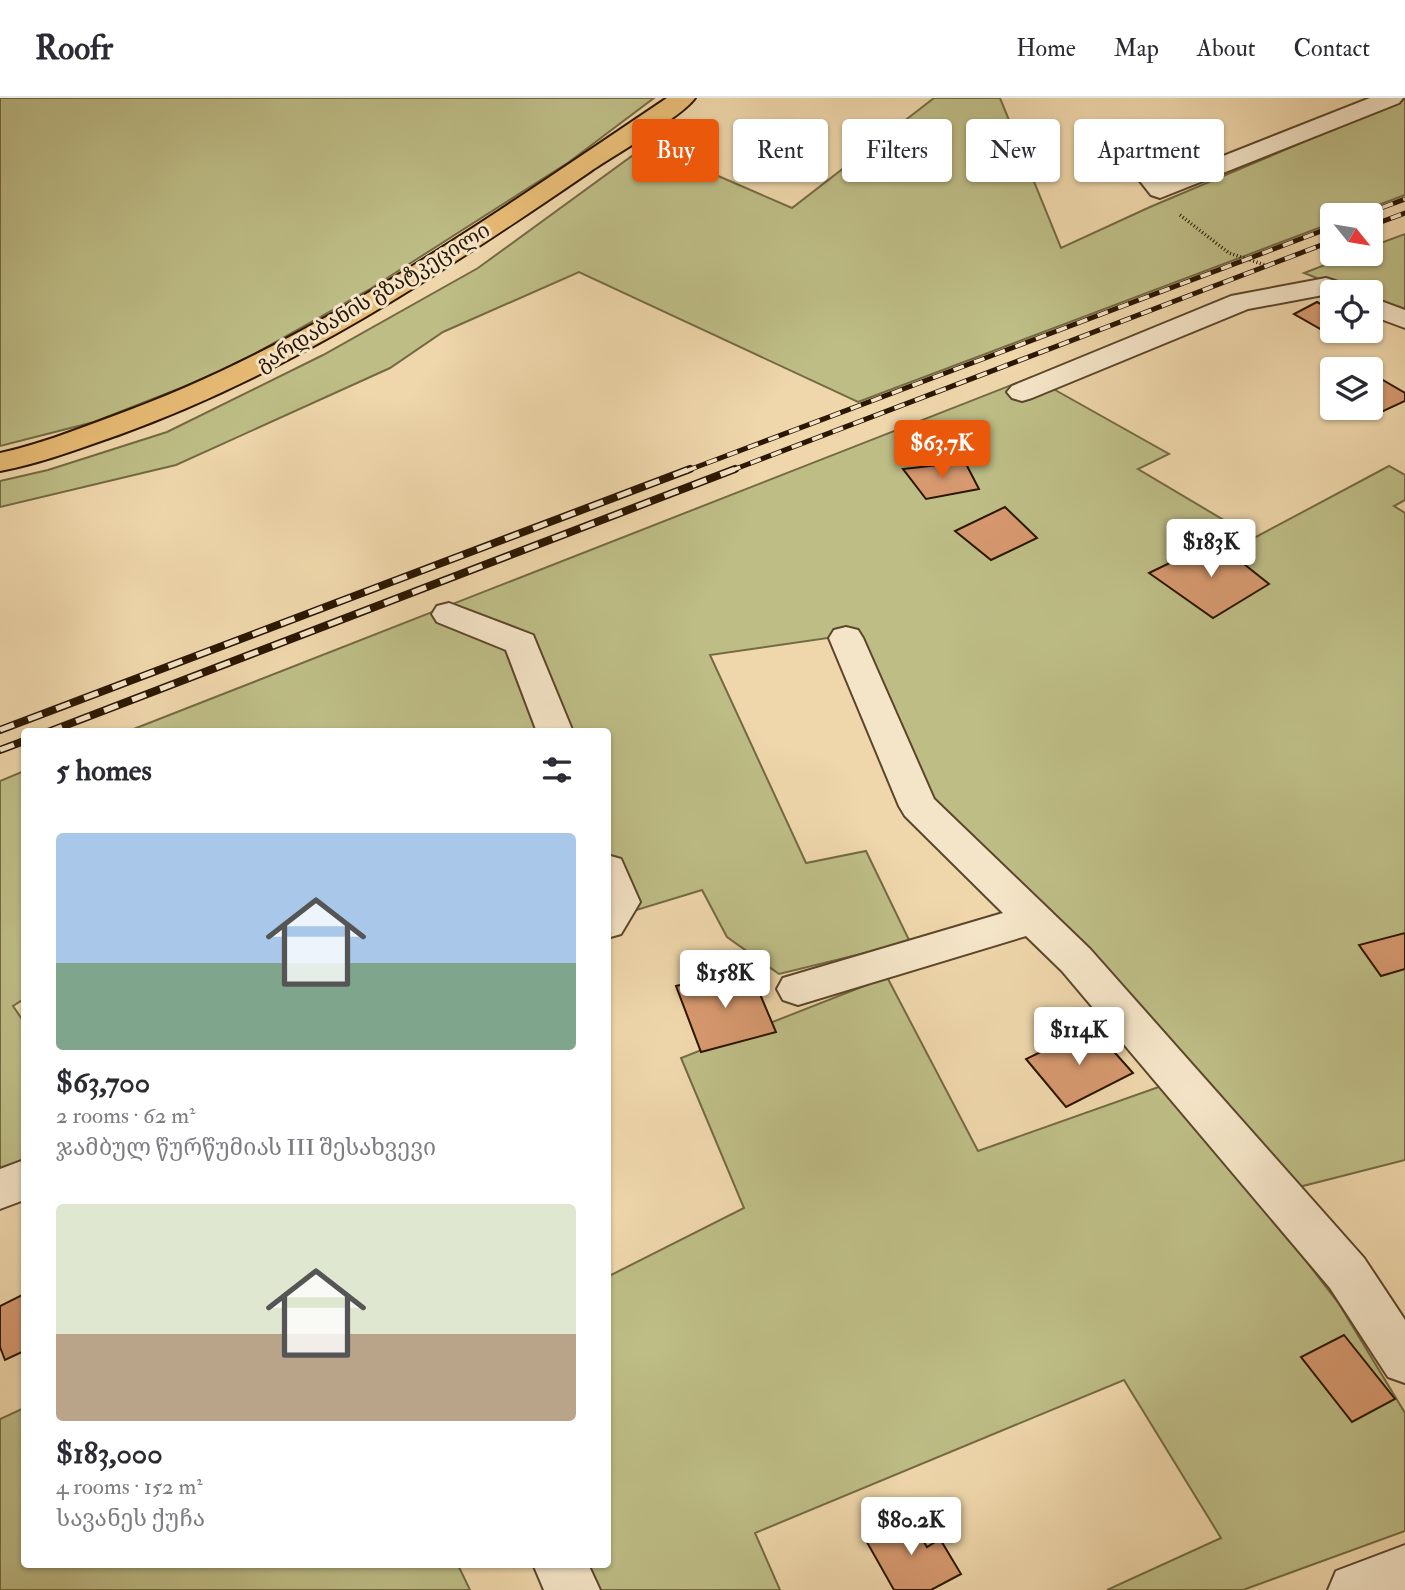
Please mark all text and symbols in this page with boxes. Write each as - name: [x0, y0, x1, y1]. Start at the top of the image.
- text: Roofr: [35, 28, 113, 69]
- text: Home: [1016, 33, 1076, 64]
- text: Map: [1114, 33, 1159, 64]
- text: About: [1197, 33, 1256, 64]
- text: Contact: [1294, 33, 1370, 64]
- chip: Buy: [632, 119, 719, 182]
- chip: Rent: [733, 119, 828, 182]
- chip: Filters: [842, 119, 952, 182]
- chip: New: [966, 119, 1060, 182]
- chip: Apartment: [1074, 119, 1224, 182]
- north arrow: [1320, 203, 1382, 266]
- map controls: [1320, 203, 1383, 420]
- street label: გარდაბანის გზატკეცილი: [251, 217, 495, 378]
- button: locate: [1320, 280, 1383, 343]
- button: layers: [1320, 357, 1383, 420]
- pin: $63.7K: [885, 420, 999, 480]
- text: $63.7K: [910, 428, 974, 457]
- pin: $183K: [1162, 519, 1260, 579]
- text: $183K: [1183, 527, 1239, 556]
- icon: filters: [538, 751, 576, 789]
- text: 5 homes: [56, 752, 152, 789]
- icon: home: [253, 879, 379, 1005]
- pin: $158K: [676, 950, 774, 1010]
- text: $158K: [696, 958, 754, 987]
- pin: $114K: [1030, 1007, 1128, 1067]
- text: $114K: [1050, 1015, 1108, 1044]
- text: $63,700: [56, 1064, 150, 1101]
- text: 2 rooms · 62 m²: [56, 1101, 195, 1130]
- text: ჯამბულ წურწუმიას III შესახვევი: [56, 1133, 436, 1162]
- icon: home: [253, 1250, 379, 1376]
- text: $183,000: [56, 1435, 163, 1472]
- text: 4 rooms · 152 m²: [56, 1472, 203, 1501]
- pin: $80.2K: [854, 1498, 968, 1557]
- text: სავანეს ქუჩა: [56, 1504, 205, 1533]
- text: $80.2K: [877, 1505, 945, 1534]

